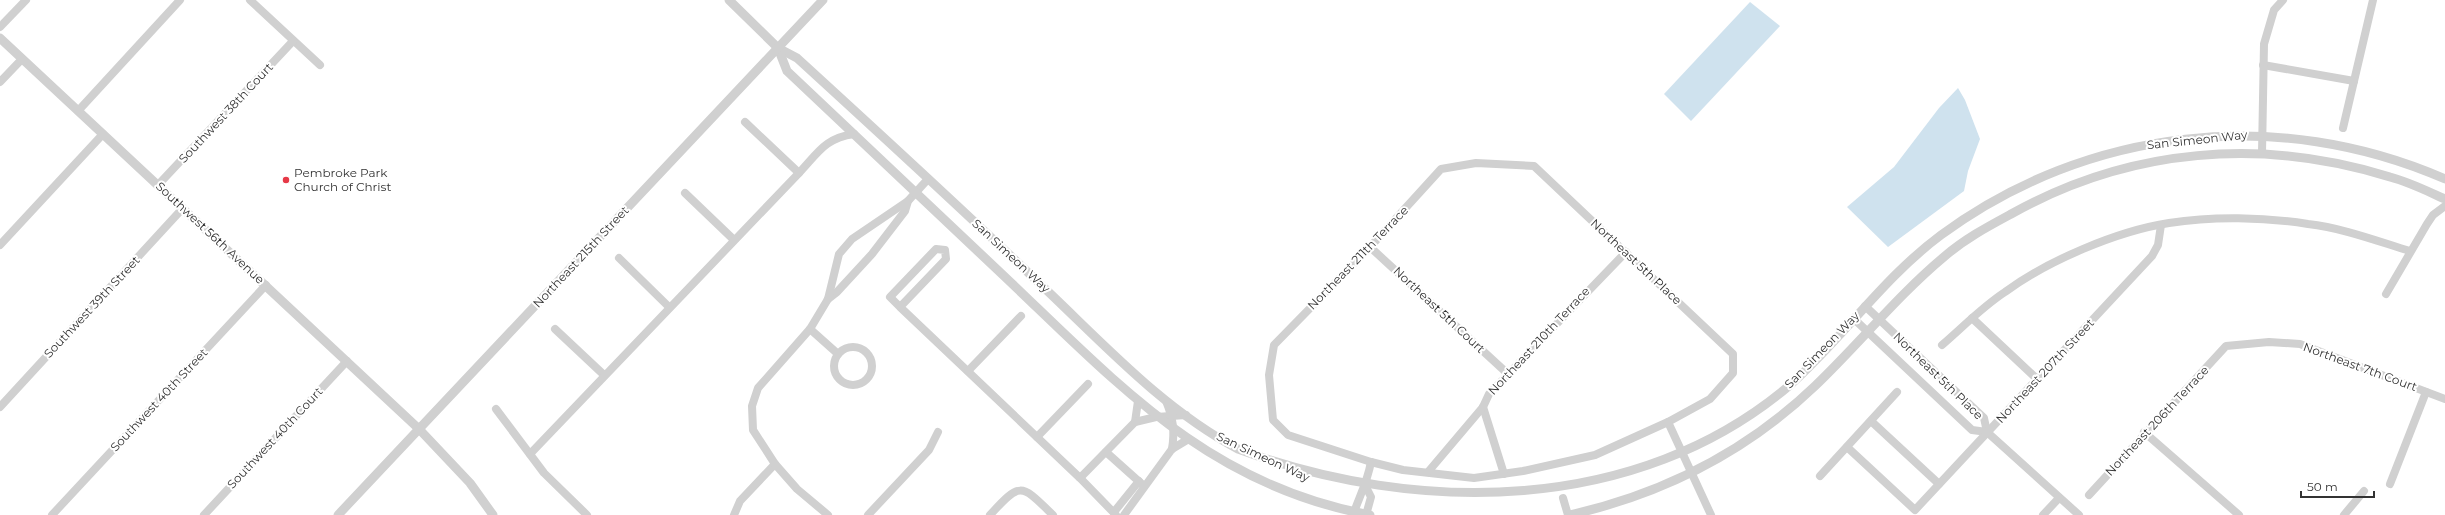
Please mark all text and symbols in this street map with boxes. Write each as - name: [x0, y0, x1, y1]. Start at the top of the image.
- street label: Southwest 38th Court: [175, 59, 276, 166]
- street label: San Simeon Way: [2146, 127, 2249, 152]
- place label: Pembroke Park Church of Christ: [294, 165, 391, 194]
- marker: Pembroke Park Church of Christ: [281, 175, 291, 185]
- street label: Southwest 56th Avenue: [153, 178, 268, 287]
- street label: Northeast 215th Street: [530, 203, 632, 311]
- street label: Northeast 211th Terrace: [1304, 203, 1411, 313]
- street label: San Simeon Way: [969, 216, 1054, 296]
- street label: Northeast 5th Place: [1588, 216, 1685, 308]
- street label: Southwest 39th Street: [40, 252, 143, 361]
- street label: Northeast 5th Court: [1390, 263, 1488, 356]
- street label: Northeast 210th Terrace: [1485, 284, 1593, 398]
- street label: San Simeon Way: [1781, 308, 1862, 391]
- street label: Northeast 207th Street: [1992, 315, 2097, 426]
- street label: Northeast 5th Place: [1890, 329, 1986, 422]
- street label: Northeast 7th Court: [2301, 339, 2419, 394]
- street label: Southwest 40th Street: [107, 345, 210, 454]
- street label: Northeast 206th Terrace: [2102, 363, 2212, 479]
- street label: Southwest 40th Court: [224, 384, 326, 491]
- street label: San Simeon Way: [1214, 428, 1313, 485]
- scale bar: [2301, 473, 2374, 499]
- text: 50 m: [2307, 479, 2338, 494]

